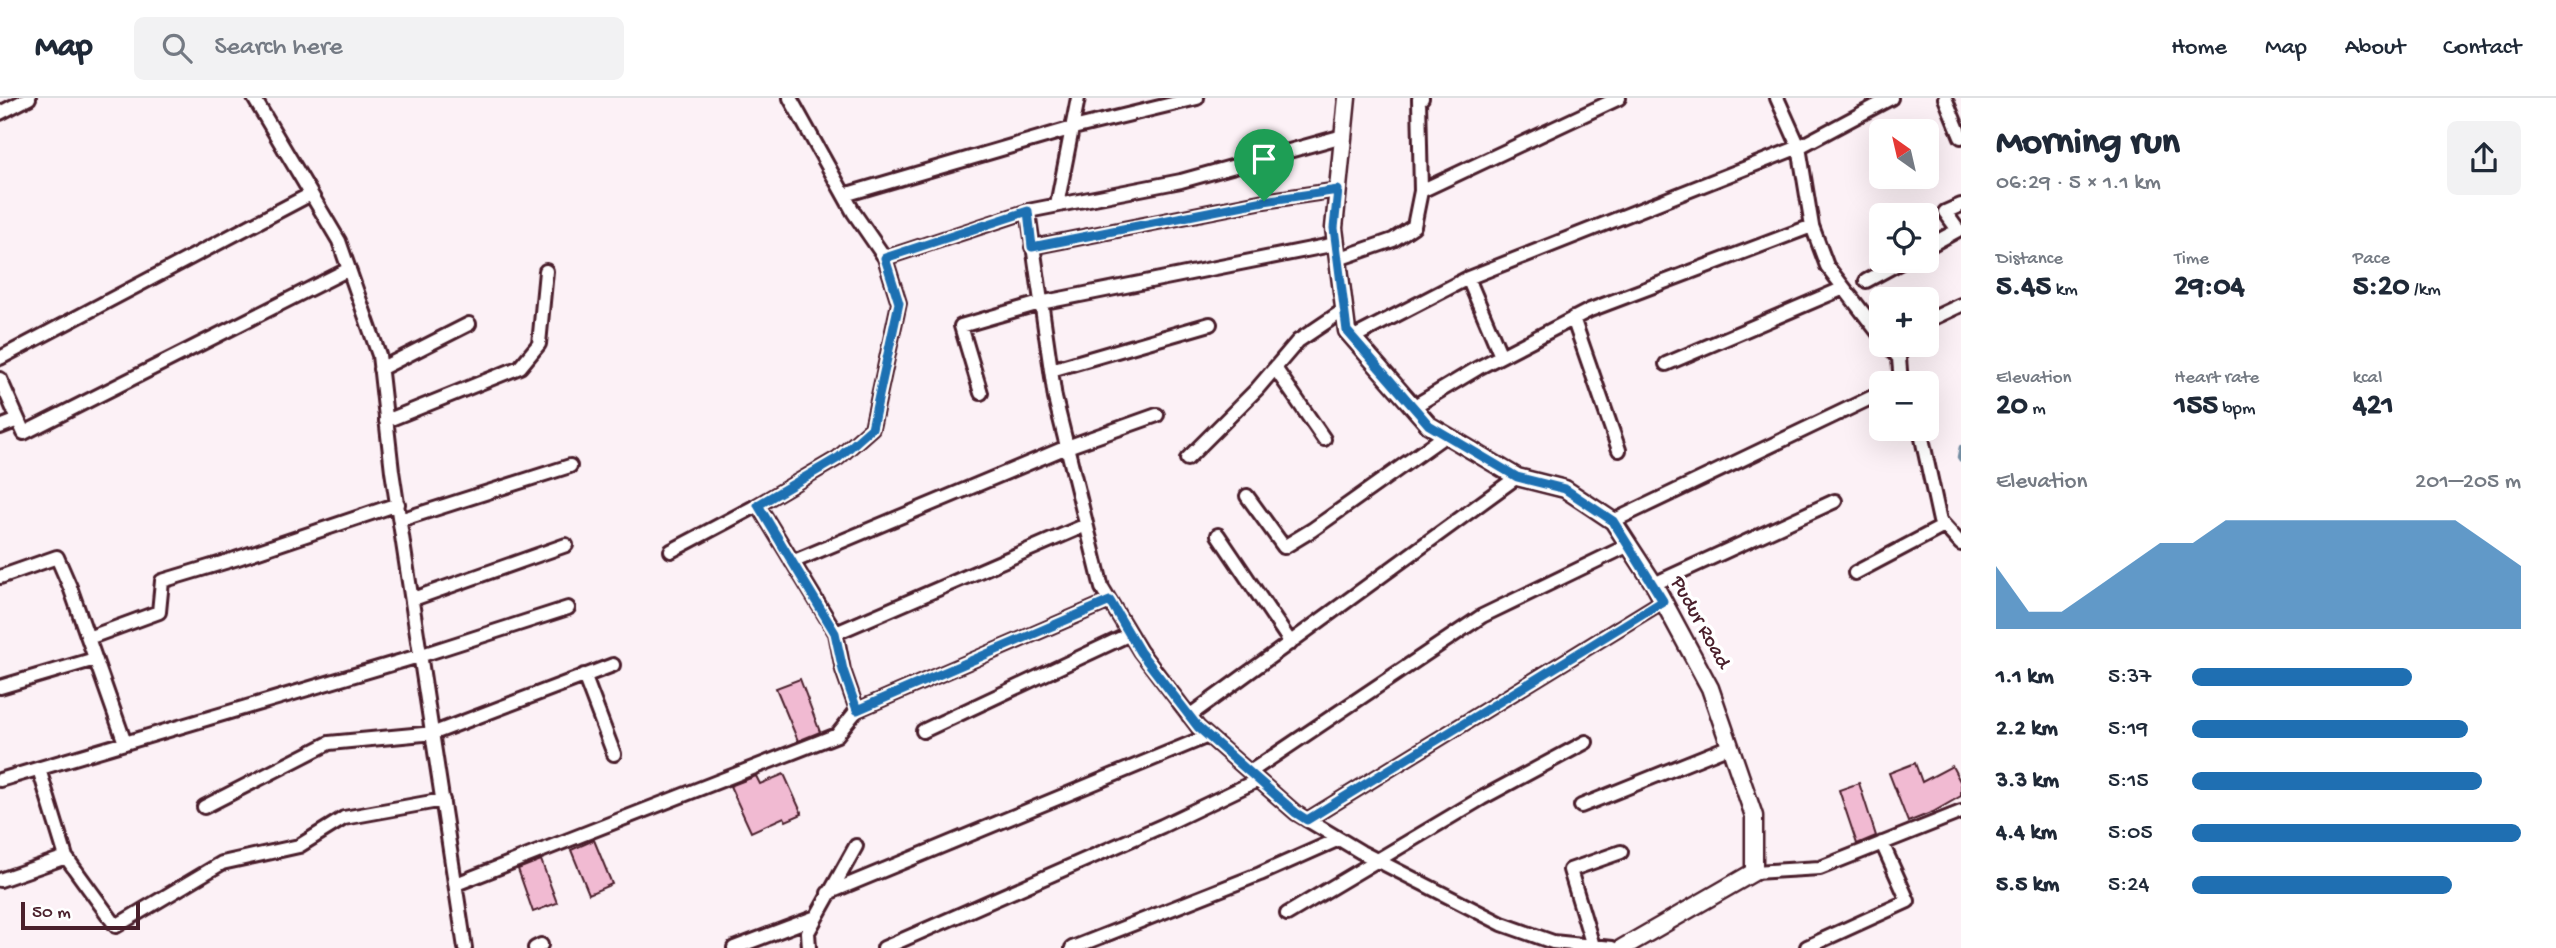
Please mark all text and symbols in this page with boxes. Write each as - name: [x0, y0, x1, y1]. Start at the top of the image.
- search box: [134, 17, 624, 80]
- text: Map: [35, 29, 92, 67]
- icon: search: [158, 29, 196, 67]
- text: Search here: [214, 33, 343, 64]
- text: Home: [2171, 34, 2227, 63]
- text: Map: [2265, 34, 2307, 63]
- text: About: [2345, 34, 2405, 63]
- text: Contact: [2443, 34, 2521, 63]
- north arrow: [1869, 119, 1939, 189]
- map controls: [1869, 119, 1939, 441]
- button: share: [2447, 121, 2521, 195]
- text: Morning run: [1996, 122, 2180, 166]
- pin: [1234, 129, 1294, 201]
- icon: arrive: [1245, 140, 1283, 178]
- text: 06:29 · 5 × 1.1 km: [1996, 170, 2161, 197]
- button: locate: [1869, 203, 1939, 273]
- text: Distance: [1996, 248, 2063, 271]
- text: Time: [2174, 248, 2209, 271]
- text: Pace: [2353, 248, 2390, 271]
- text: 5.45: [1996, 271, 2051, 306]
- text: 29:04: [2174, 271, 2245, 306]
- text: 5:20: [2353, 271, 2410, 306]
- text: km: [2051, 279, 2078, 302]
- text: /km: [2410, 279, 2441, 302]
- button: +: [1869, 287, 1939, 357]
- text: Elevation: [1996, 367, 2072, 390]
- text: Heart rate: [2174, 367, 2259, 390]
- text: kcal: [2353, 367, 2382, 390]
- button: −: [1869, 371, 1939, 441]
- text: 20: [1996, 390, 2028, 425]
- text: 155: [2174, 390, 2218, 425]
- text: 421: [2353, 390, 2394, 425]
- text: m: [2028, 398, 2046, 421]
- text: bpm: [2218, 398, 2255, 421]
- text: Elevation: [1996, 469, 2087, 496]
- text: 201–205 m: [2415, 469, 2521, 496]
- street label: Pudur Road: [1663, 572, 1735, 675]
- text: 1.1 km: [1996, 664, 2054, 691]
- text: 5:37: [2108, 664, 2151, 691]
- text: 2.2 km: [1996, 716, 2058, 743]
- text: 5:19: [2108, 716, 2148, 743]
- text: 3.3 km: [1996, 768, 2059, 795]
- text: 5:15: [2108, 768, 2149, 795]
- text: 4.4 km: [1996, 820, 2057, 847]
- text: 5:05: [2108, 820, 2152, 847]
- text: 5.5 km: [1996, 872, 2059, 899]
- text: 5:24: [2108, 872, 2149, 899]
- scale bar: [21, 899, 140, 931]
- text: 50 m: [32, 902, 71, 925]

